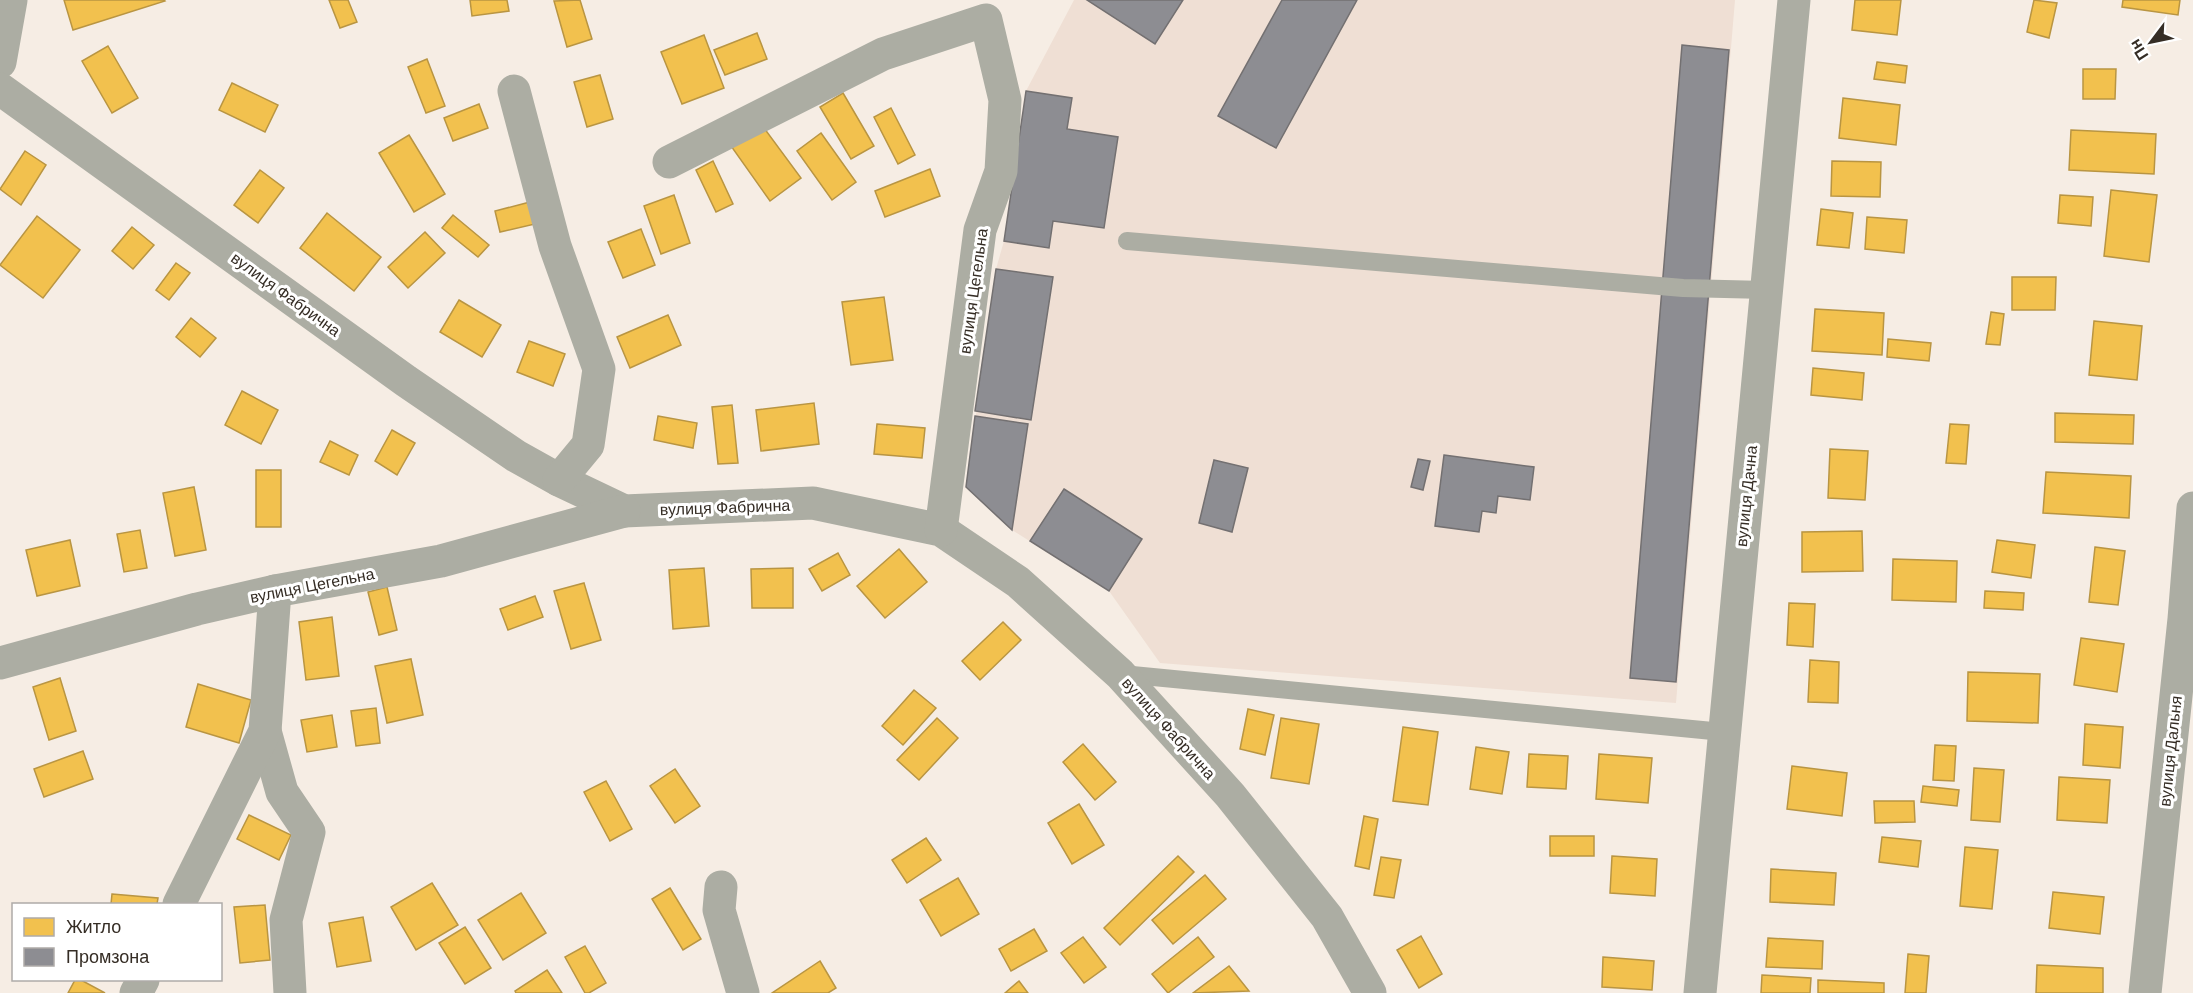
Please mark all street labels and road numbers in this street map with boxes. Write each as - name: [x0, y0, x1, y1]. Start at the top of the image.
- street label: вулиця Цегельна: [956, 227, 991, 355]
- street label: вулиця Фабрична: [228, 249, 344, 340]
- street label: вулиця Дачна: [1733, 444, 1760, 548]
- street label: вулиця Фабрична: [660, 497, 791, 518]
- street label: вулиця Цегельна: [248, 565, 376, 606]
- street label: вулиця Фабрична: [1119, 674, 1219, 783]
- street label: вулиця Дальня: [2156, 695, 2185, 807]

